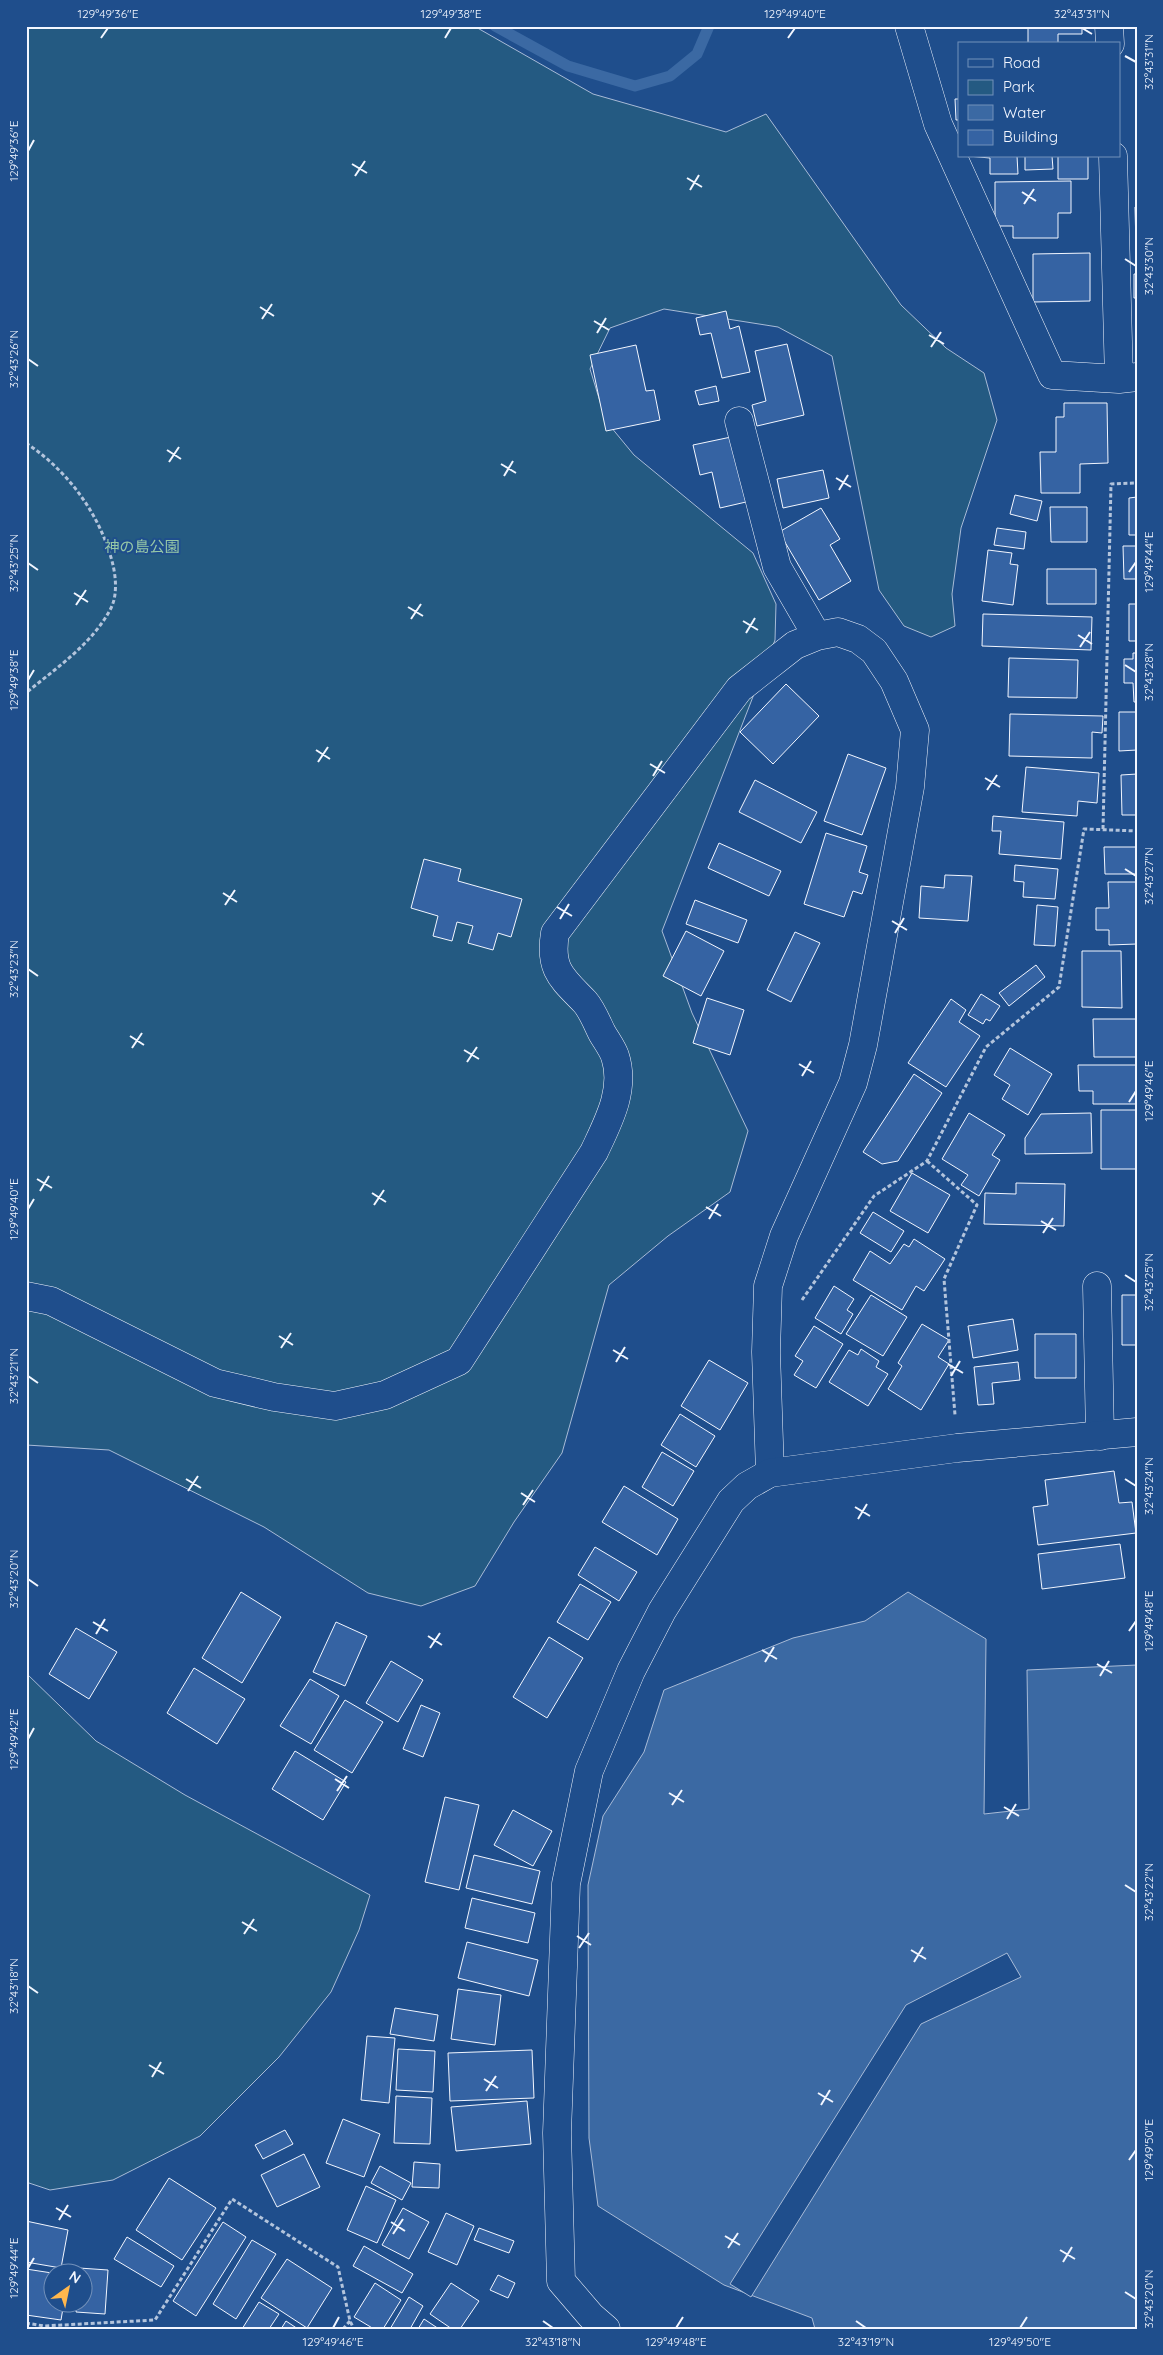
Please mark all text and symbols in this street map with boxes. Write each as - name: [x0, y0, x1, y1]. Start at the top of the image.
- text: 129°49'36"E: [77, 6, 139, 21]
- text: 129°49'38"E: [420, 6, 482, 21]
- text: 129°49'40"E: [764, 6, 826, 21]
- text: 32°43'31"N: [1054, 6, 1110, 21]
- text: 32°43'31"N: [1141, 34, 1156, 90]
- legend: [958, 42, 1120, 158]
- text: Road: [1003, 53, 1040, 72]
- text: Park: [1003, 77, 1035, 96]
- text: Water: [1003, 103, 1046, 122]
- text: 129°49'36"E: [6, 120, 21, 182]
- text: Building: [1003, 127, 1058, 146]
- text: 32°43'30"N: [1141, 237, 1156, 295]
- text: 32°43'26"N: [6, 330, 21, 388]
- text: 129°49'44"E: [1141, 531, 1156, 592]
- text: 32°43'25"N: [6, 534, 21, 592]
- park label: 神の島公園: [104, 537, 180, 556]
- text: 32°43'28"N: [1141, 643, 1156, 701]
- text: 129°49'38"E: [6, 649, 21, 711]
- text: 32°43'27"N: [1141, 847, 1156, 905]
- text: 32°43'23"N: [6, 940, 21, 998]
- text: 129°49'46"E: [1141, 1060, 1156, 1122]
- text: 129°49'40"E: [6, 1178, 21, 1240]
- text: 32°43'25"N: [1141, 1253, 1156, 1311]
- text: 32°43'21"N: [6, 1348, 21, 1404]
- text: 32°43'24"N: [1141, 1457, 1156, 1515]
- text: 32°43'20"N: [6, 1550, 21, 1608]
- text: 129°49'48"E: [1141, 1590, 1156, 1652]
- text: 129°49'42"E: [6, 1708, 21, 1770]
- text: 32°43'22"N: [1141, 1863, 1156, 1921]
- text: 32°43'18"N: [6, 1958, 21, 2014]
- text: 129°49'50"E: [1141, 2119, 1156, 2181]
- text: 129°49'44"E: [6, 2237, 21, 2298]
- north arrow: [42, 2262, 92, 2312]
- text: N: [66, 2267, 84, 2287]
- text: 32°43'20"N: [1141, 2270, 1156, 2328]
- text: 129°49'46"E: [302, 2334, 364, 2349]
- text: 32°43'18"N: [525, 2334, 581, 2349]
- text: 129°49'48"E: [645, 2334, 707, 2349]
- text: 32°43'19"N: [838, 2334, 894, 2349]
- text: 129°49'50"E: [989, 2334, 1051, 2349]

